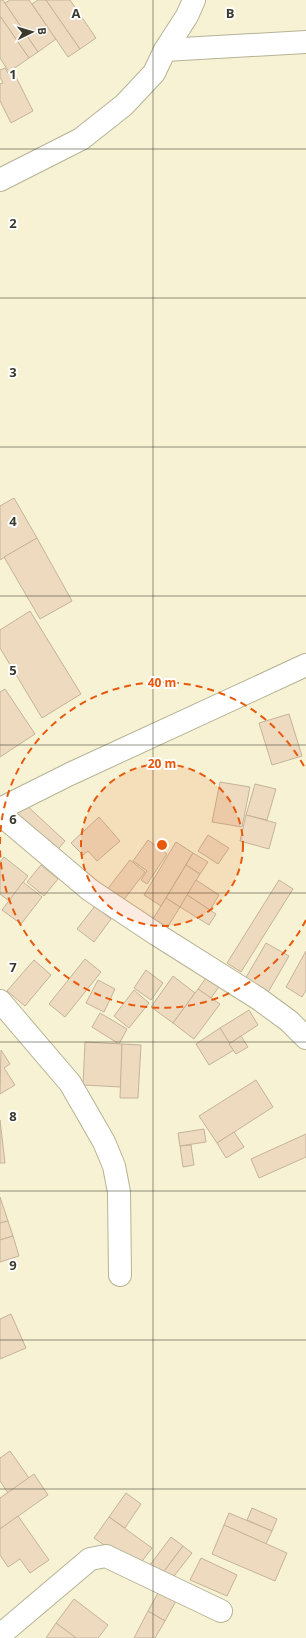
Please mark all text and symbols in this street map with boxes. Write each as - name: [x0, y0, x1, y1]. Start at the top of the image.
- text: A: [72, 4, 81, 22]
- text: B: [226, 4, 235, 22]
- north arrow: [12, 12, 52, 52]
- text: B: [35, 27, 50, 35]
- text: 1: [9, 65, 17, 83]
- text: 2: [9, 214, 17, 232]
- text: 3: [9, 363, 17, 381]
- text: 4: [9, 512, 17, 530]
- text: 5: [9, 661, 17, 679]
- text: 40 m: [148, 674, 176, 691]
- text: 20 m: [148, 755, 176, 772]
- text: 6: [9, 810, 17, 828]
- centre of rings: [155, 838, 169, 852]
- text: 7: [9, 958, 17, 976]
- text: 8: [9, 1107, 17, 1125]
- text: 9: [9, 1256, 17, 1274]

